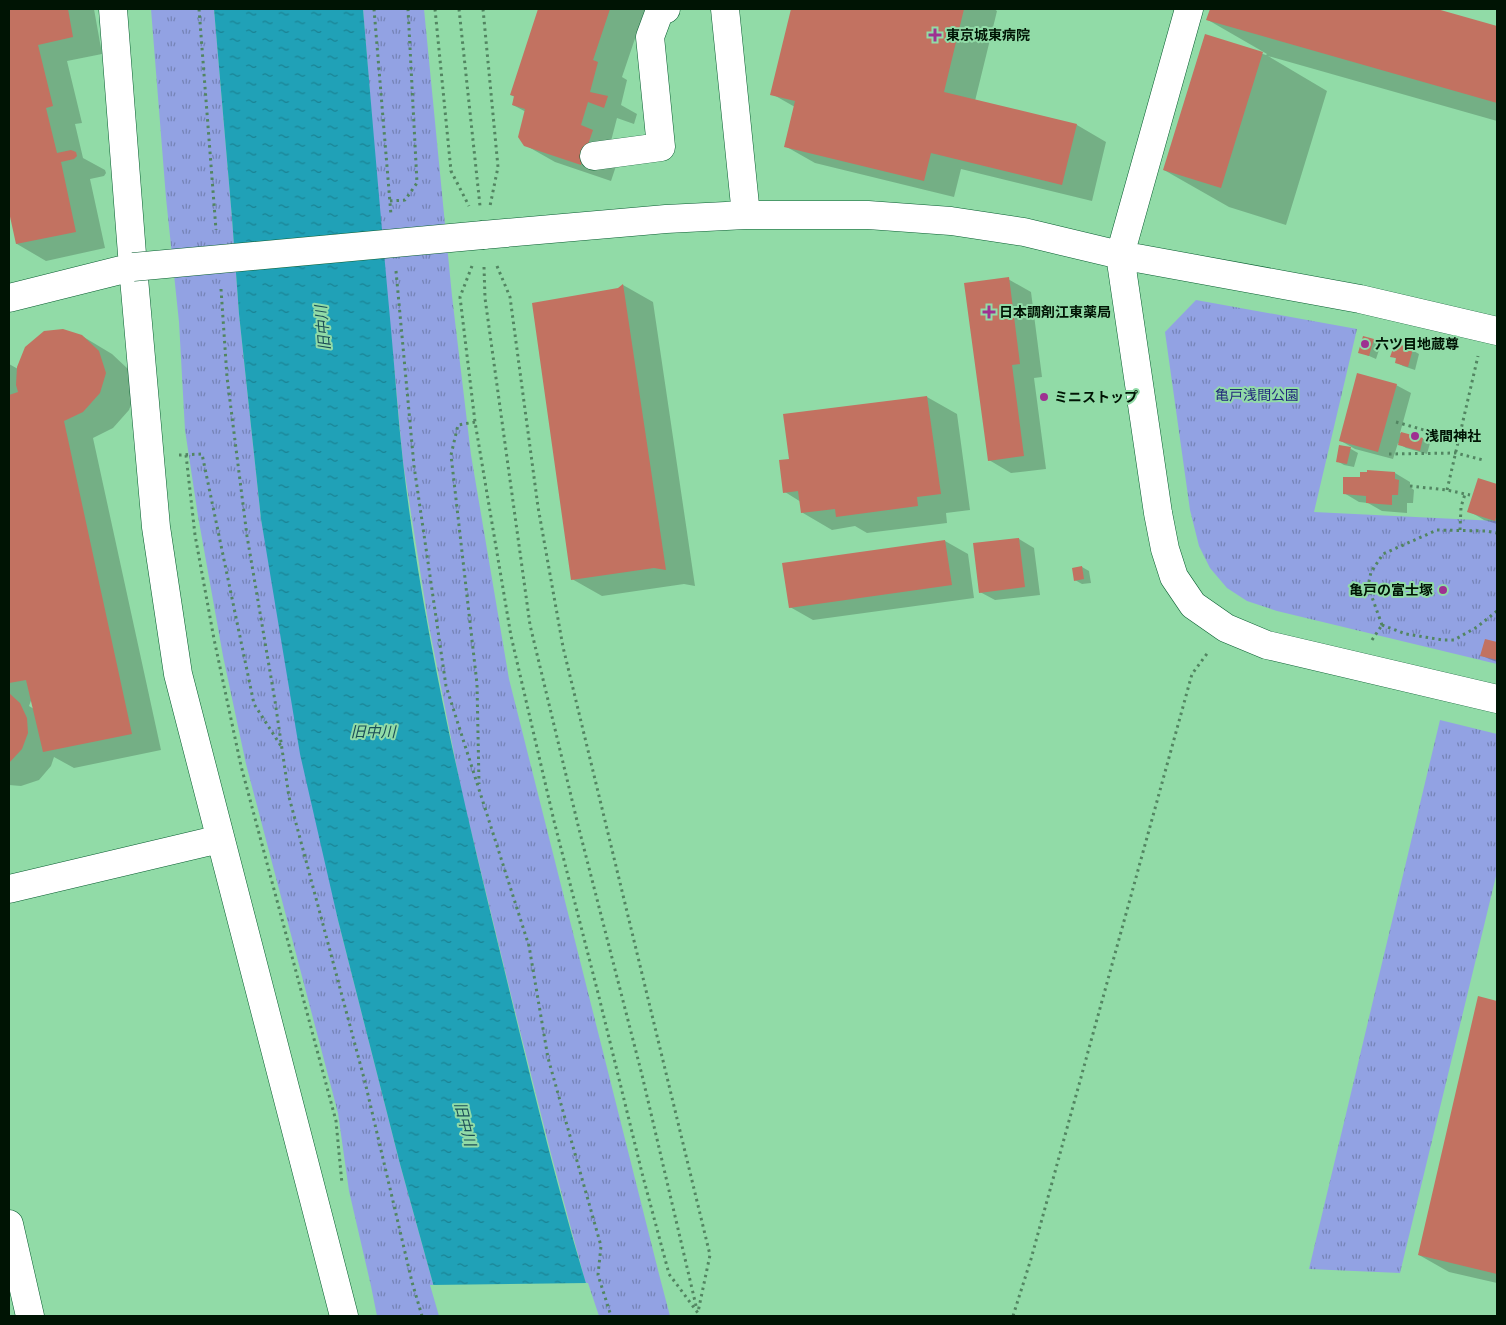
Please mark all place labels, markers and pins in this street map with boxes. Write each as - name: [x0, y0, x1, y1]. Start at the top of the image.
- place label: 東京城東病院: [946, 27, 1030, 43]
- marker: 東京城東病院: [928, 28, 942, 42]
- place label: 日本調剤江東薬局: [999, 304, 1111, 320]
- marker: 日本調剤江東薬局: [983, 306, 995, 318]
- place label: 六ツ目地蔵尊: [1375, 336, 1459, 352]
- marker: 六ツ目地蔵尊: [1359, 338, 1371, 350]
- place label: ミニストップ: [1054, 389, 1138, 405]
- marker: ミニストップ: [1038, 391, 1050, 403]
- place label: 浅間神社: [1425, 428, 1481, 444]
- marker: 浅間神社: [1409, 430, 1421, 442]
- place label: 亀戸の富士塚: [1349, 582, 1433, 598]
- marker: 亀戸の富士塚: [1437, 584, 1449, 596]

